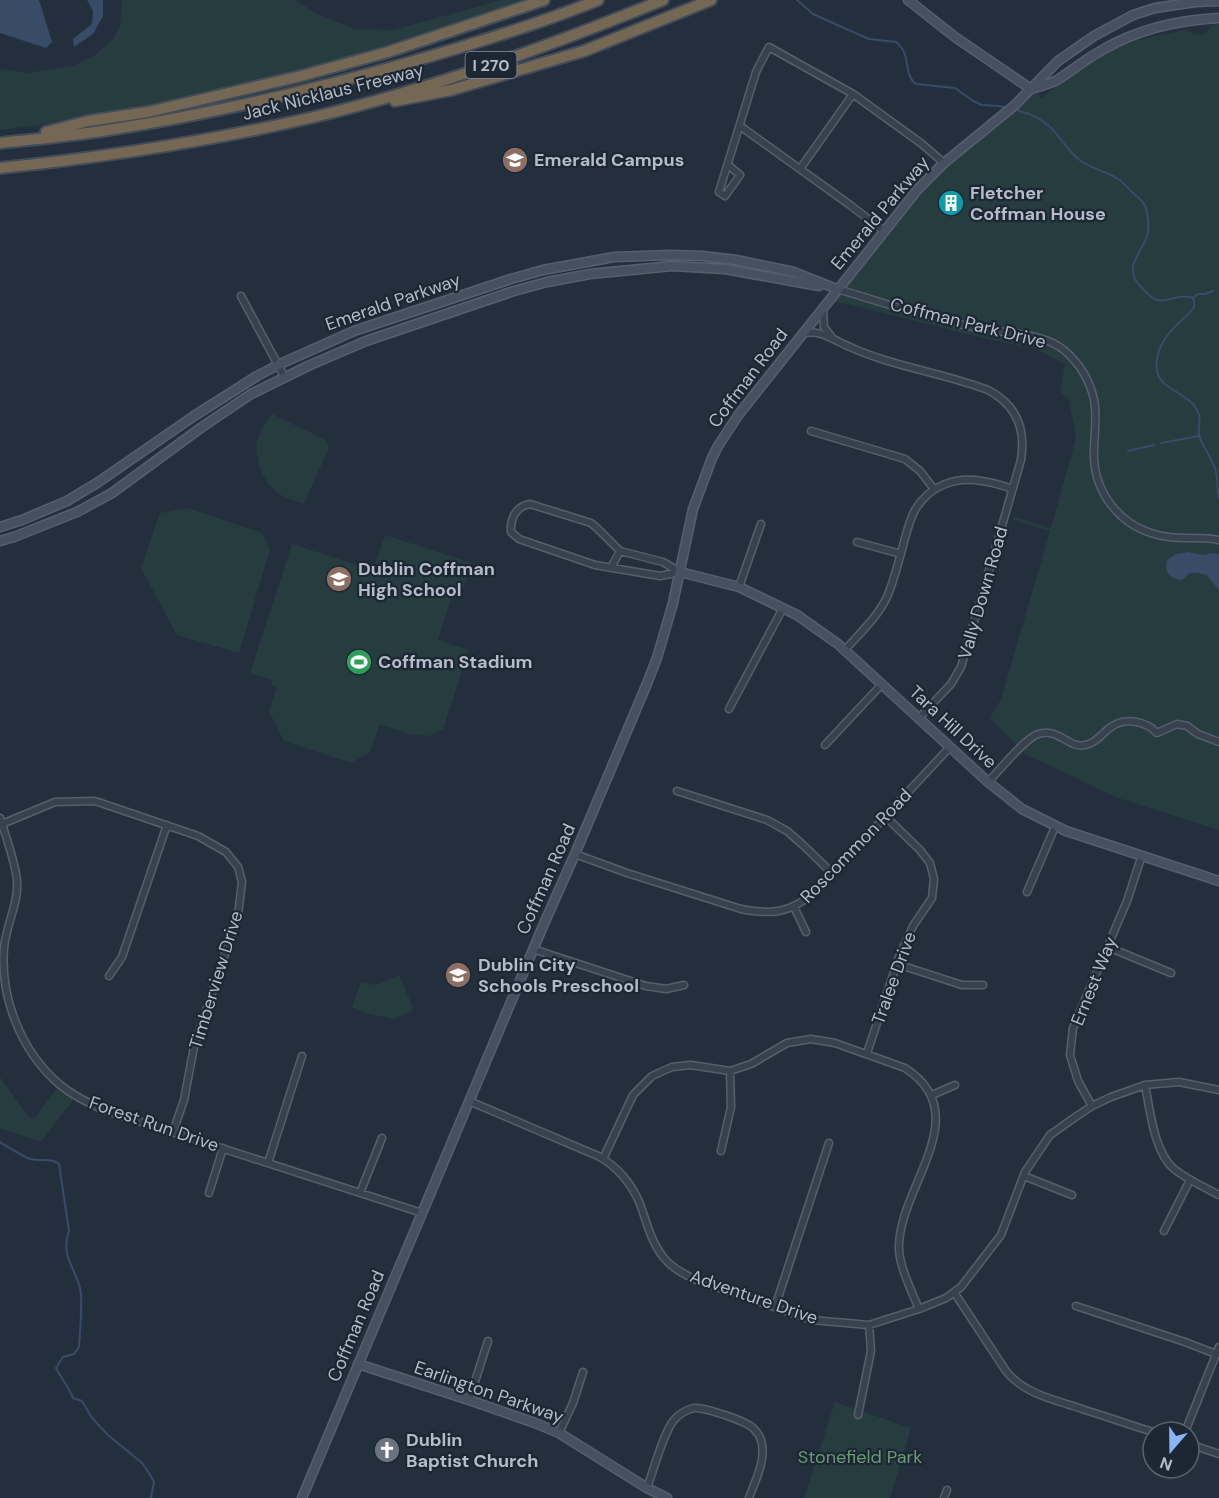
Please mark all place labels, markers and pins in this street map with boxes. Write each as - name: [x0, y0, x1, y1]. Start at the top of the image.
- school or university icon: Emerald Campus: [500, 145, 530, 175]
- place label: Emerald Campus: [534, 148, 684, 172]
- place label: Fletcher Coffman House: [970, 181, 1106, 226]
- building icon: Fletcher Coffman House: [936, 188, 966, 218]
- place label: Dublin Coffman High School: [358, 557, 495, 602]
- school or university icon: Dublin Coffman High School: [324, 564, 354, 594]
- sports icon: Coffman Stadium: [344, 647, 374, 677]
- place label: Coffman Stadium: [378, 650, 532, 674]
- place label: Dublin City Schools Preschool: [478, 953, 639, 998]
- school or university icon: Dublin City Schools Preschool: [443, 960, 473, 990]
- place label: Dublin Baptist Church: [406, 1428, 538, 1473]
- church icon: Dublin Baptist Church: [372, 1435, 402, 1465]

